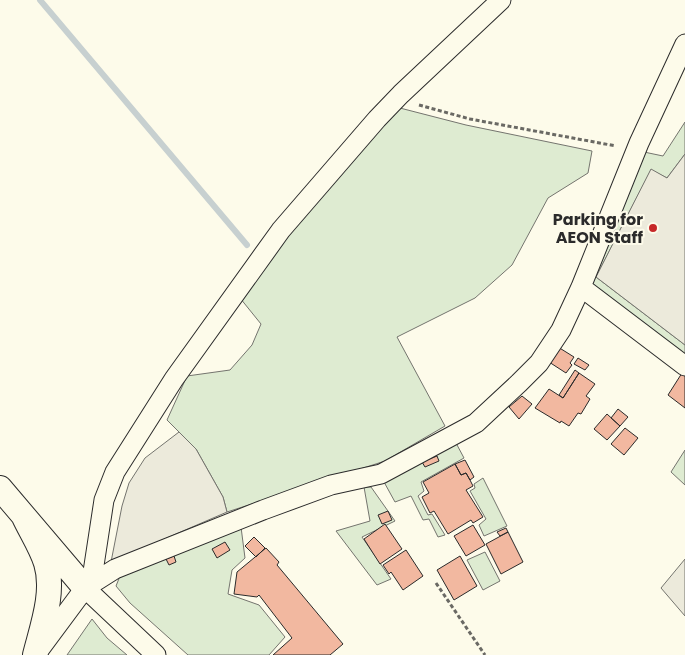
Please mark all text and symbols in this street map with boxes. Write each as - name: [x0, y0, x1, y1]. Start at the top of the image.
- place label: Parking for AEON Staff: [553, 208, 643, 249]
- marker: Parking for AEON Staff: [647, 222, 659, 234]

